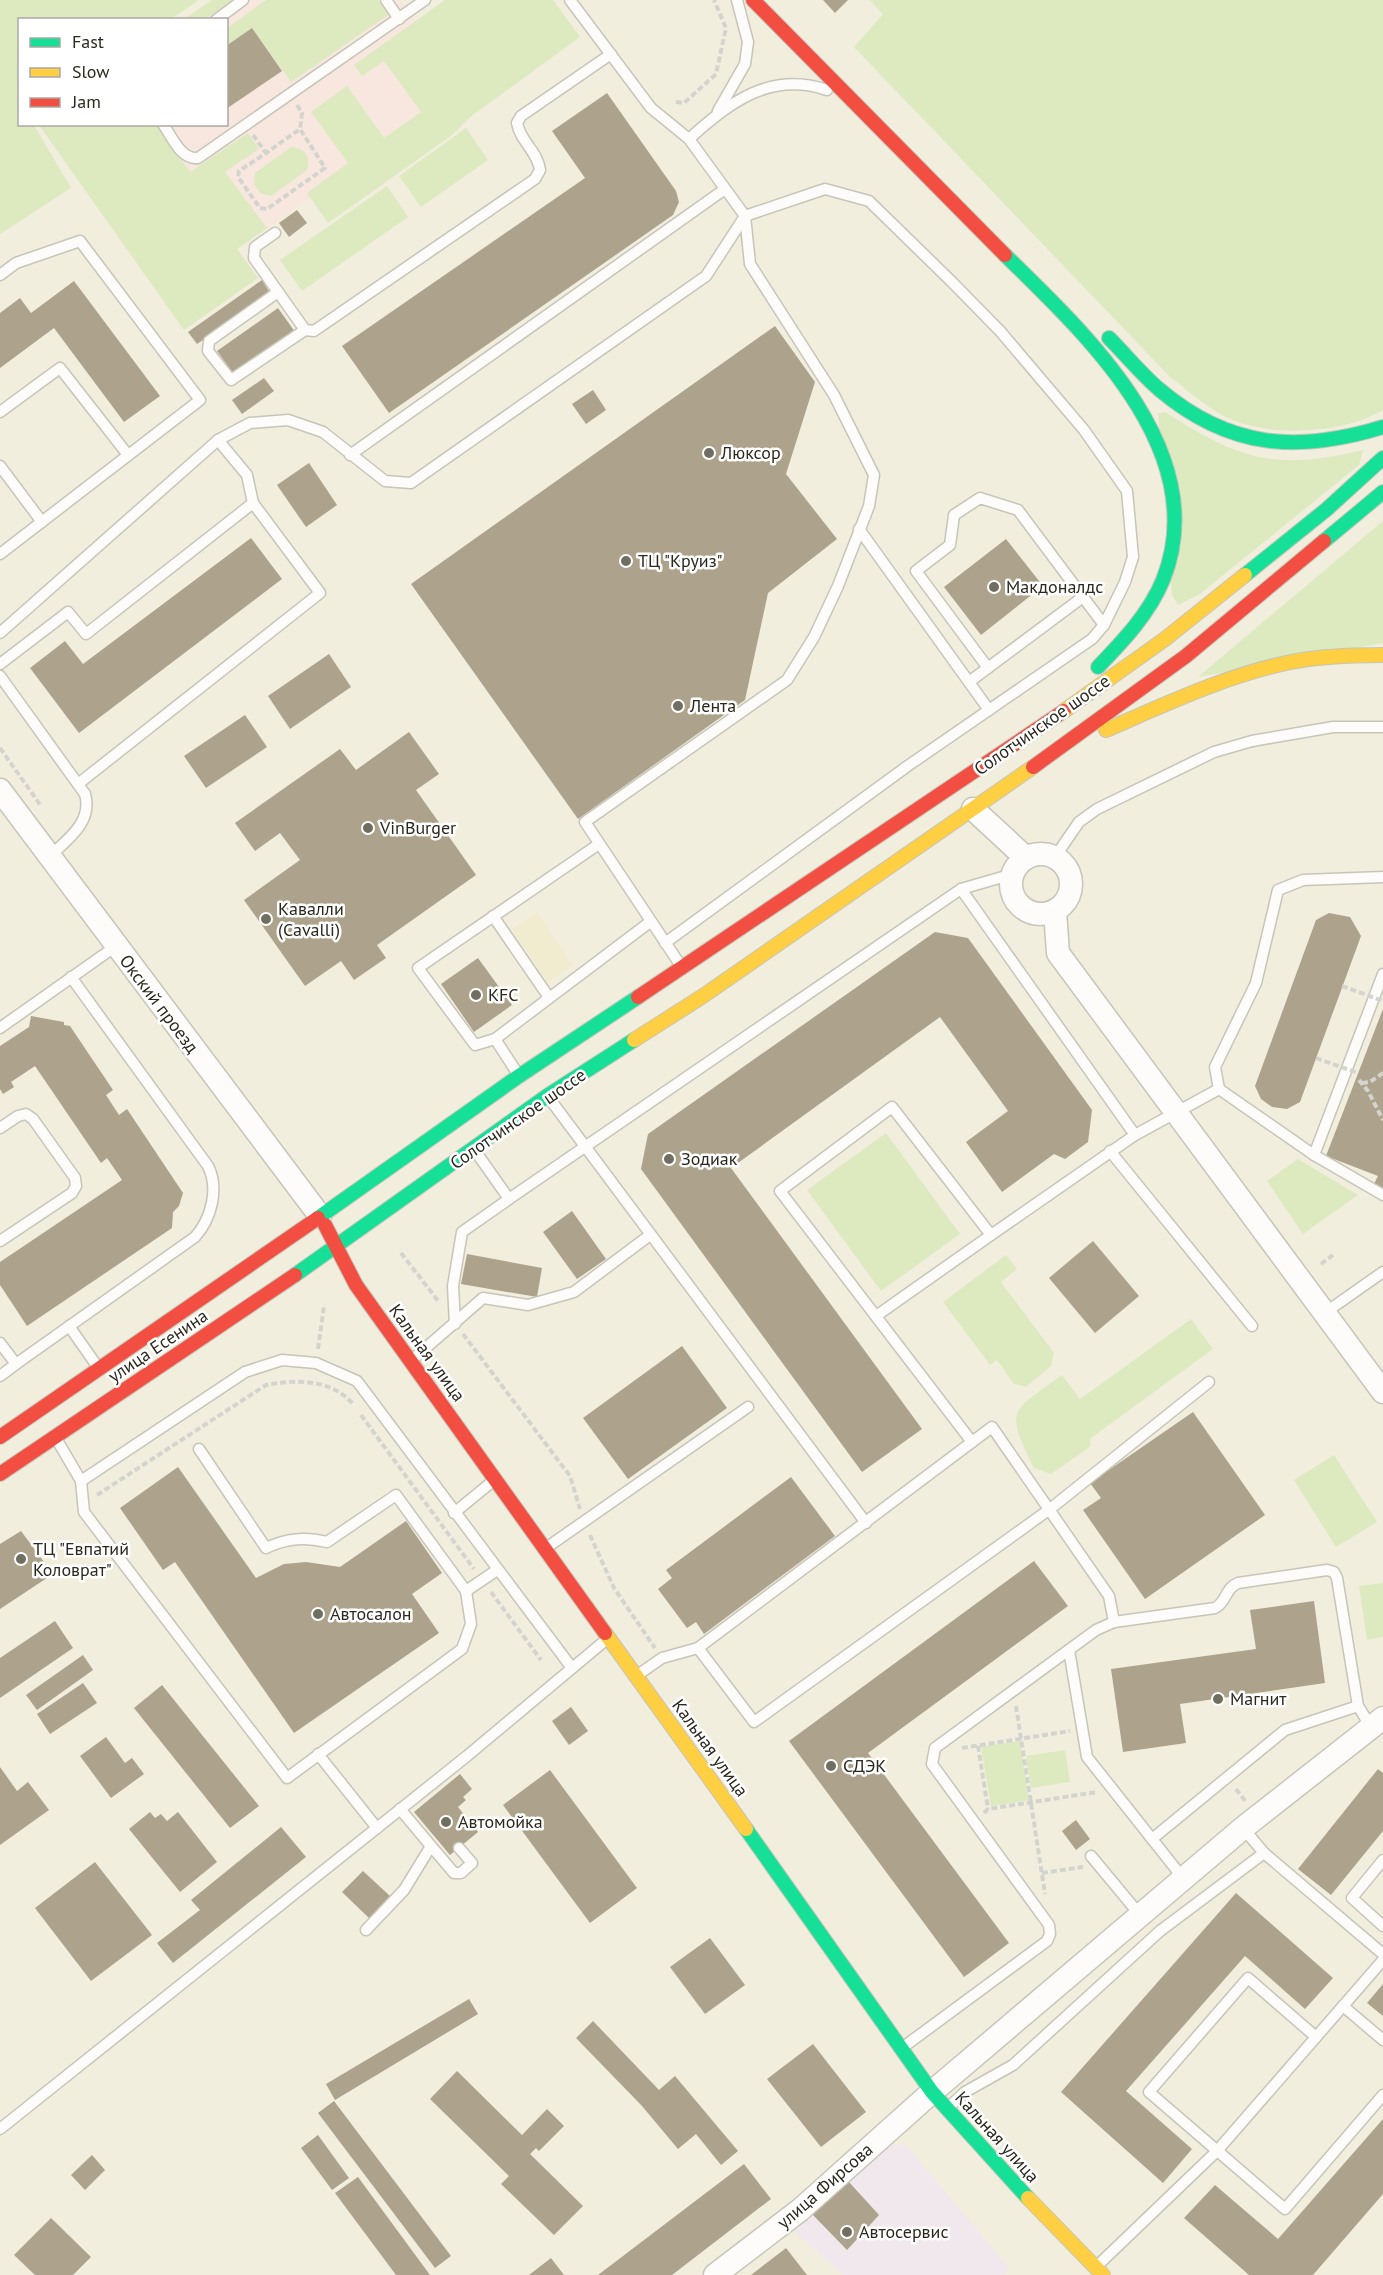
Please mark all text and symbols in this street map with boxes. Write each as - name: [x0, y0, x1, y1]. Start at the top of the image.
- legend: [18, 18, 228, 126]
- text: Fast: [72, 30, 104, 53]
- text: Slow: [72, 60, 110, 83]
- text: Jam: [71, 90, 101, 113]
- place label: Люксор: [720, 441, 781, 464]
- marker: Люксор: [702, 446, 716, 460]
- place label: ТЦ "Круиз": [638, 549, 723, 572]
- marker: ТЦ "Круиз": [619, 554, 633, 568]
- place label: Макдоналдс: [1006, 575, 1103, 598]
- marker: Макдоналдс: [987, 580, 1001, 594]
- street label: Солотчинское шоссе: [969, 669, 1114, 780]
- place label: Лента: [689, 694, 736, 717]
- marker: Лента: [671, 699, 685, 713]
- place label: VinBurger: [379, 816, 456, 839]
- marker: VinBurger: [361, 821, 375, 835]
- place label: Кавалли (Cavalli): [278, 897, 344, 941]
- marker: Кавалли (Cavalli): [259, 912, 273, 926]
- street label: Окский проезд: [115, 950, 204, 1058]
- place label: KFC: [488, 983, 519, 1006]
- marker: KFC: [469, 988, 483, 1002]
- street label: Солотчинское шоссе: [445, 1063, 590, 1174]
- place label: Зодиак: [681, 1147, 738, 1170]
- marker: Зодиак: [662, 1152, 676, 1166]
- street label: Кальная улица: [384, 1299, 471, 1406]
- street label: улица Есенина: [103, 1304, 212, 1387]
- place label: ТЦ "Евпатий Коловрат": [33, 1537, 129, 1581]
- marker: ТЦ "Евпатий Коловрат": [14, 1552, 28, 1566]
- place label: Автосалон: [330, 1602, 412, 1625]
- marker: Автосалон: [311, 1607, 325, 1621]
- place label: Магнит: [1230, 1687, 1287, 1710]
- marker: Магнит: [1211, 1692, 1225, 1706]
- street label: Кальная улица: [667, 1694, 754, 1801]
- place label: СДЭК: [843, 1754, 886, 1777]
- marker: СДЭК: [824, 1759, 838, 1773]
- place label: Автомойка: [458, 1810, 543, 1833]
- marker: Автомойка: [439, 1815, 453, 1829]
- street label: Кальная улица: [950, 2086, 1044, 2187]
- street label: улица Фирсова: [772, 2138, 877, 2233]
- place label: Автосервис: [859, 2220, 949, 2243]
- marker: Автосервис: [840, 2225, 854, 2239]

